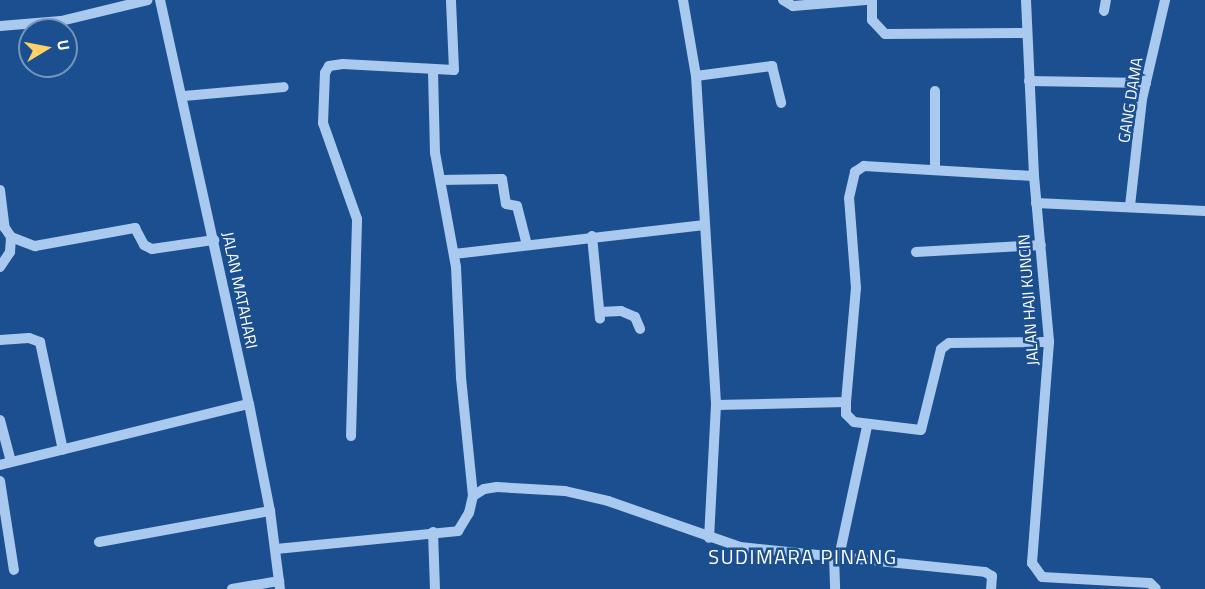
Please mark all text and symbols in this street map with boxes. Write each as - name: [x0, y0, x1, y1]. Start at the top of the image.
- north arrow: [18, 18, 78, 78]
- text: U: [51, 38, 76, 52]
- street label: GANG DAMA: [1114, 56, 1146, 144]
- street label: JALAN MATAHARI: [218, 230, 262, 350]
- street label: JALAN HAJI KUNCIN: [1014, 234, 1042, 366]
- district label: SUDIMARA PINANG: [708, 544, 898, 568]

